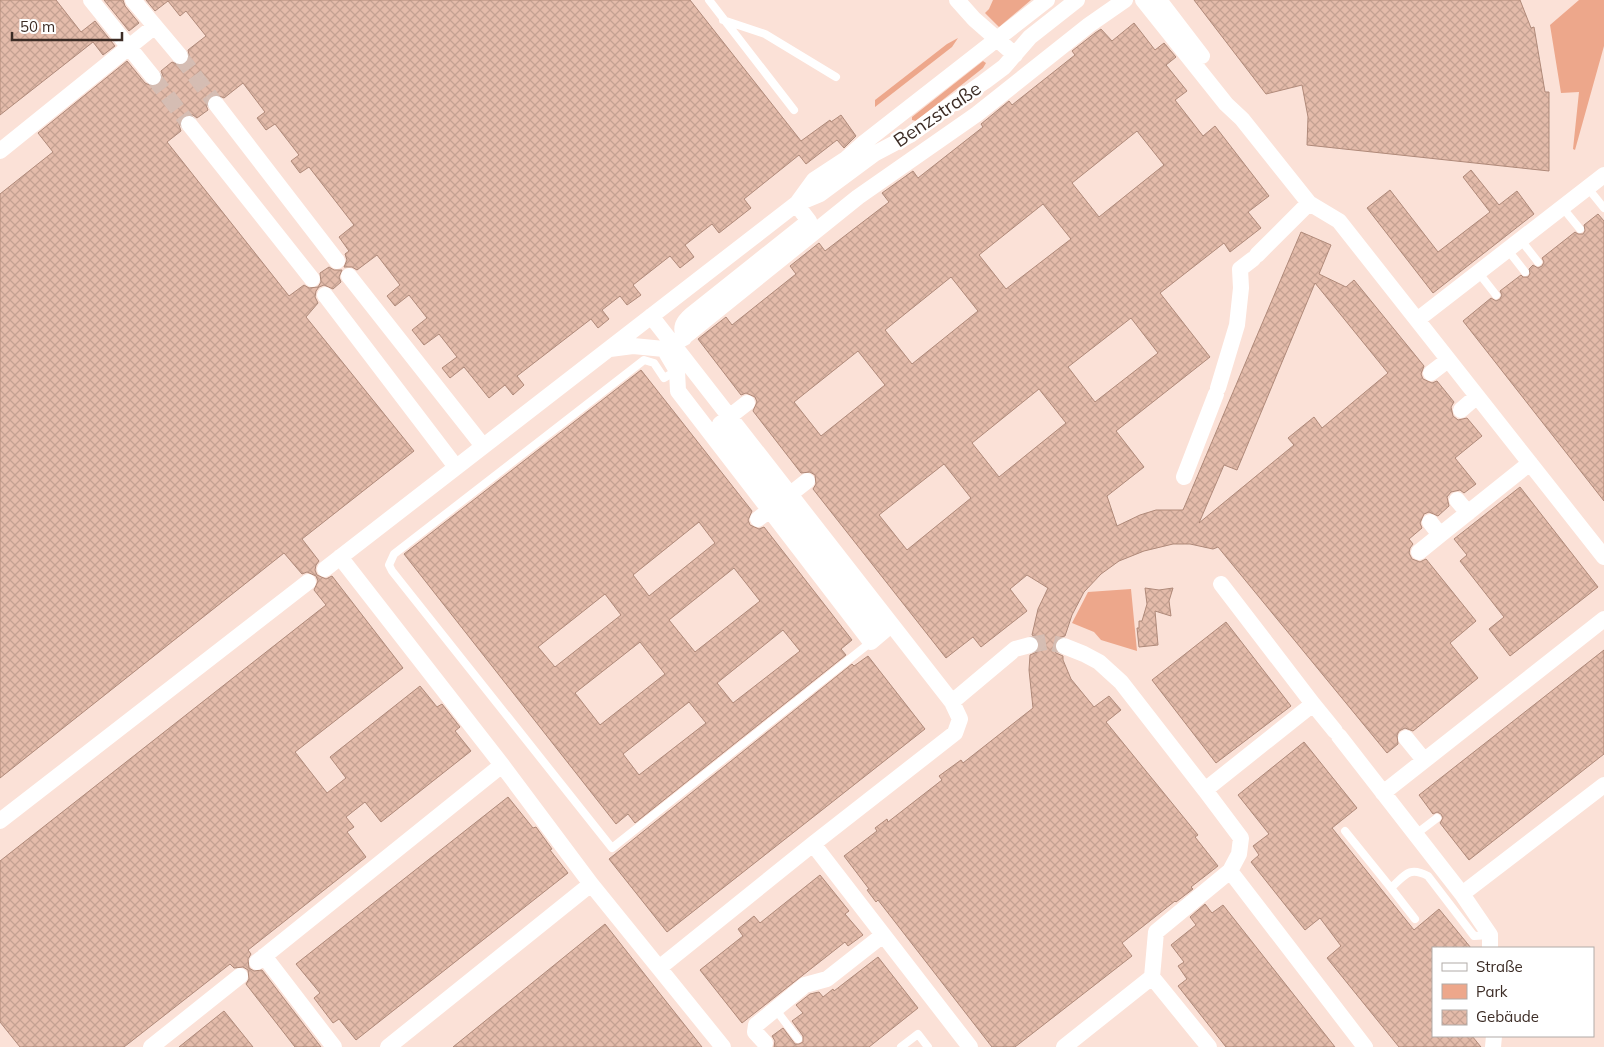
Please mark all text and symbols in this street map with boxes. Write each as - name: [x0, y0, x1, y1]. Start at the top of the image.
- scale bar: [12, 10, 122, 42]
- text: 50 m: [20, 17, 55, 36]
- street label: Benzstraße: [889, 76, 985, 152]
- legend: [1432, 947, 1594, 1037]
- text: Straße: [1476, 957, 1523, 976]
- text: Park: [1476, 982, 1508, 1001]
- text: Gebäude: [1476, 1007, 1539, 1026]

